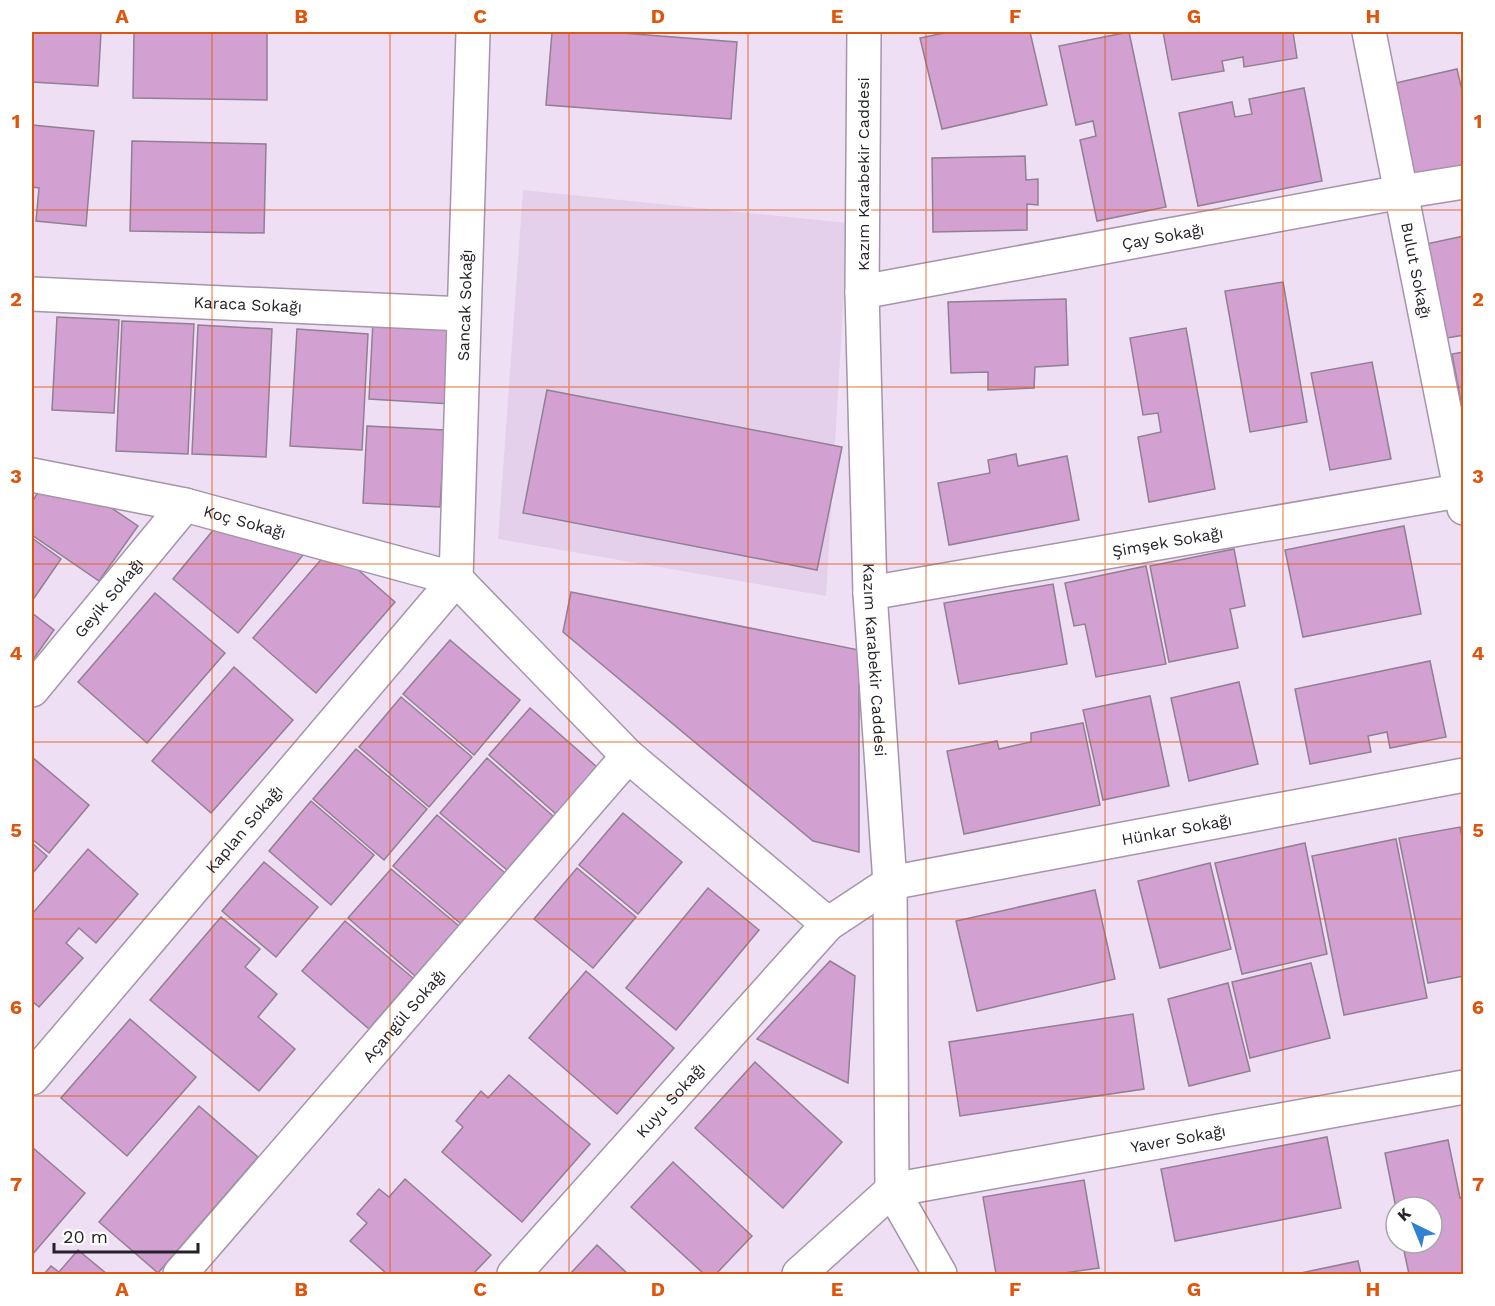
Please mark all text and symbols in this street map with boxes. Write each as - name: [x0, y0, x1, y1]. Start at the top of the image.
- text: A: [115, 4, 129, 28]
- text: B: [294, 4, 308, 28]
- text: C: [473, 4, 487, 28]
- text: D: [651, 4, 665, 28]
- text: E: [831, 4, 843, 28]
- text: F: [1009, 4, 1021, 28]
- text: G: [1187, 4, 1201, 28]
- text: H: [1366, 4, 1380, 28]
- street label: Kazım Karabekir Caddesi: [854, 77, 873, 271]
- text: 1: [12, 109, 20, 133]
- text: 1: [1474, 109, 1482, 133]
- street label: Çay Sokağı: [1120, 219, 1206, 253]
- street label: Bulut Sokağı: [1398, 220, 1435, 320]
- street label: Sancak Sokağı: [453, 249, 476, 361]
- text: 2: [10, 287, 22, 311]
- text: 2: [1472, 287, 1484, 311]
- street label: Karaca Sokağı: [193, 292, 302, 316]
- text: 3: [10, 464, 22, 488]
- text: 3: [1472, 464, 1484, 488]
- street label: Koç Sokağı: [202, 501, 288, 542]
- street label: Şimşek Sokağı: [1111, 522, 1224, 560]
- street label: Geyik Sokağı: [70, 554, 147, 641]
- street label: Kazım Karabekir Caddesi: [860, 563, 891, 757]
- text: 4: [10, 641, 23, 665]
- text: 4: [1472, 641, 1485, 665]
- street label: Kaplan Sokağı: [201, 781, 286, 877]
- street label: Hünkar Sokağı: [1120, 809, 1233, 849]
- text: 5: [10, 818, 22, 842]
- text: 5: [1472, 818, 1484, 842]
- street label: Açangül Sokağı: [358, 965, 449, 1066]
- text: 6: [10, 995, 22, 1019]
- text: 6: [1472, 995, 1484, 1019]
- street label: Kuyu Sokağı: [632, 1058, 709, 1141]
- street label: Yaver Sokağı: [1129, 1121, 1227, 1156]
- text: 7: [10, 1172, 22, 1196]
- text: 7: [1472, 1172, 1484, 1196]
- north arrow: [1384, 1195, 1444, 1255]
- text: K: [1394, 1204, 1415, 1225]
- scale bar: [54, 1216, 198, 1254]
- text: 20 m: [63, 1226, 108, 1247]
- text: A: [115, 1277, 129, 1301]
- text: B: [294, 1277, 308, 1301]
- text: C: [473, 1277, 487, 1301]
- text: D: [651, 1277, 665, 1301]
- text: E: [831, 1277, 843, 1301]
- text: F: [1009, 1277, 1021, 1301]
- text: G: [1187, 1277, 1201, 1301]
- text: H: [1366, 1277, 1380, 1301]

